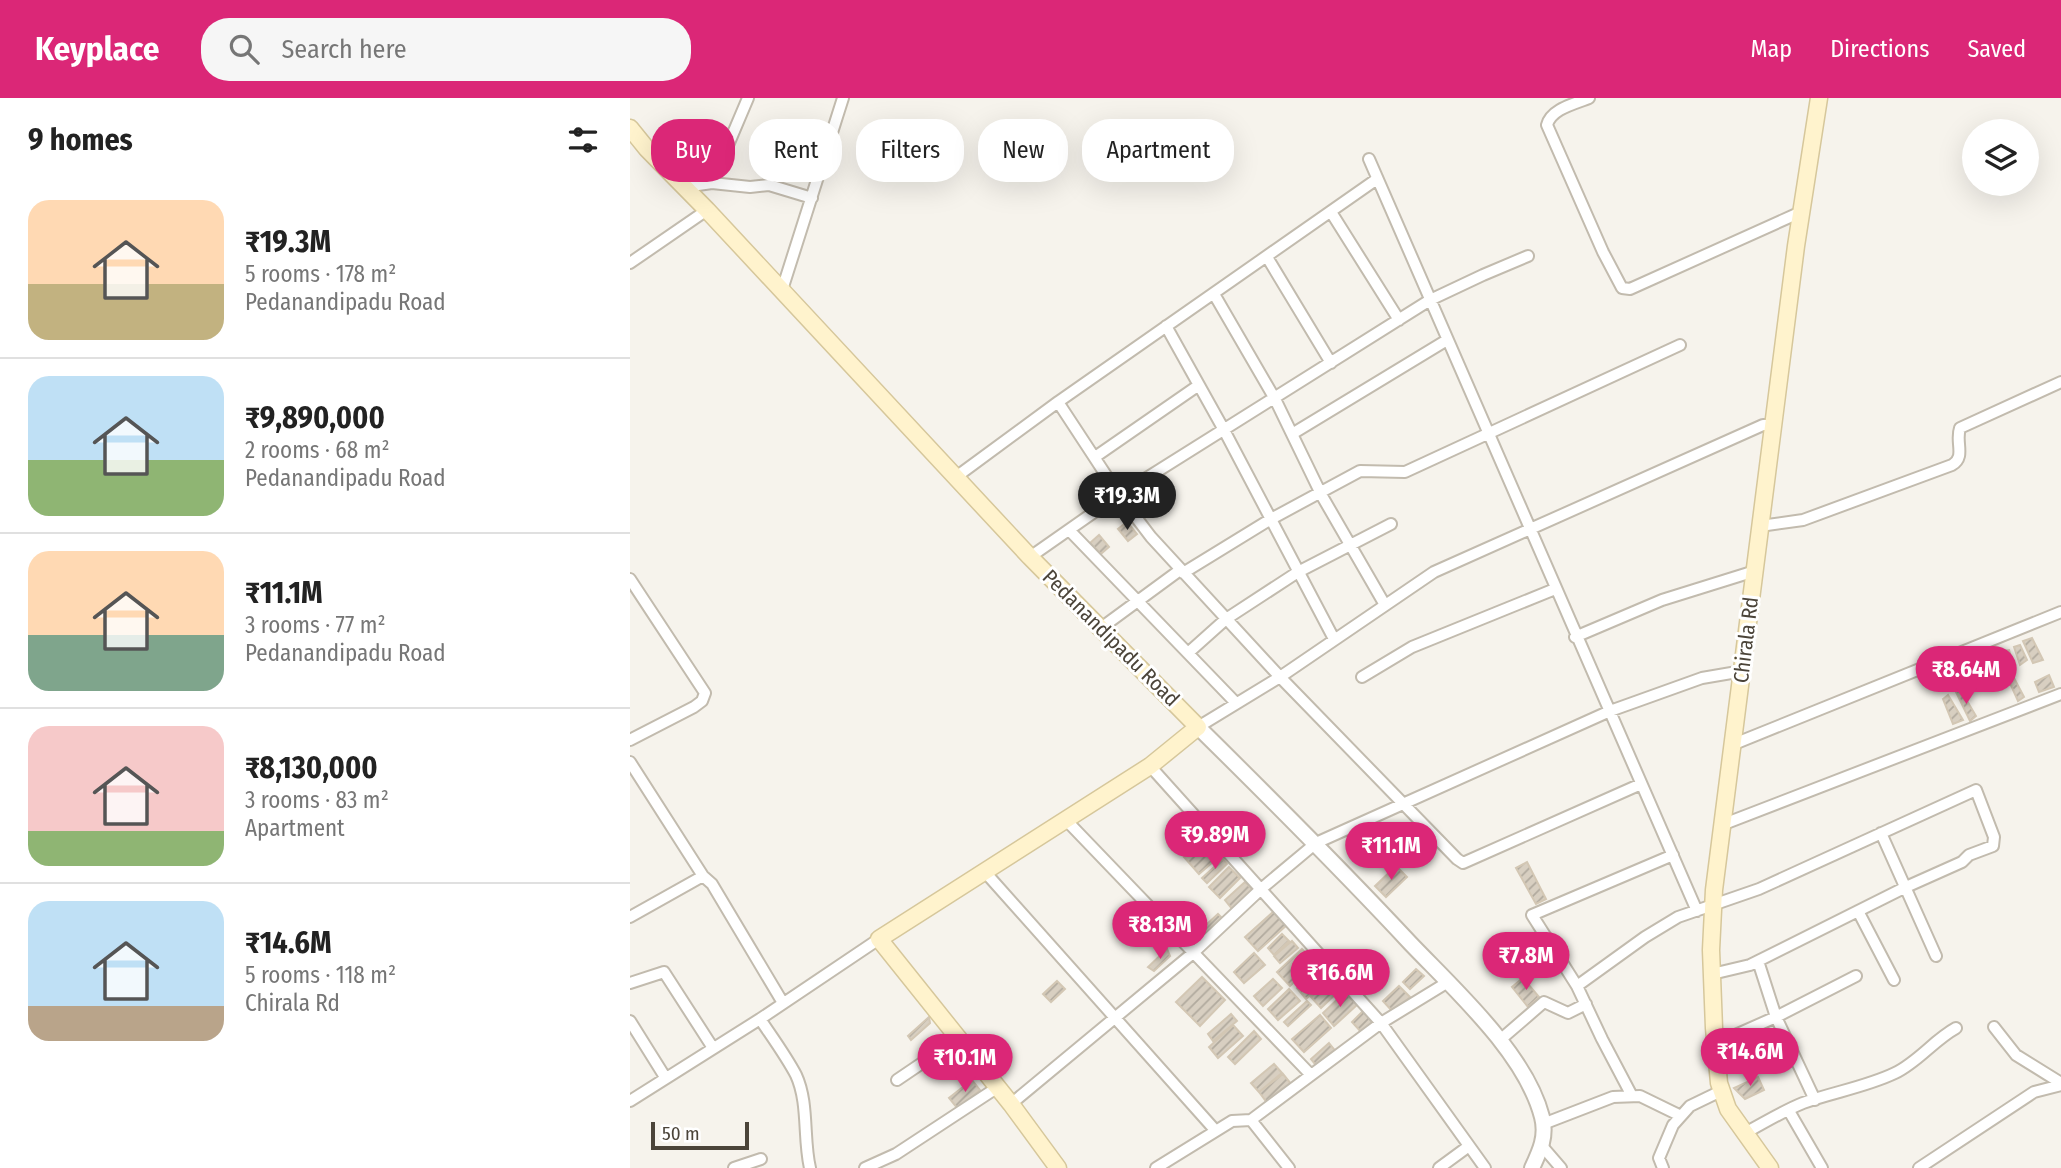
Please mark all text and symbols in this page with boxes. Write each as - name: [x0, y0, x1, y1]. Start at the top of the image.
- search box: [201, 18, 691, 81]
- text: Keyplace: [35, 29, 159, 69]
- icon: search: [225, 30, 263, 68]
- text: Search here: [281, 34, 407, 65]
- text: Map: [1751, 35, 1792, 63]
- text: Directions: [1830, 35, 1929, 63]
- text: Saved: [1967, 35, 2026, 63]
- chip: Buy: [651, 119, 735, 182]
- chip: Rent: [749, 119, 842, 182]
- chip: Filters: [856, 119, 964, 182]
- chip: New: [978, 119, 1068, 182]
- chip: Apartment: [1082, 119, 1234, 182]
- map controls: [1962, 119, 2039, 196]
- button: layers: [1962, 119, 2039, 196]
- icon: filters: [564, 121, 602, 159]
- text: 9 homes: [28, 122, 133, 158]
- text: ₹19.3M: [245, 224, 331, 260]
- icon: home: [84, 228, 168, 312]
- text: 5 rooms · 178 m²: [245, 260, 396, 288]
- text: Pedanandipadu Road: [245, 288, 446, 316]
- text: ₹9,890,000: [245, 400, 385, 436]
- icon: home: [84, 404, 168, 488]
- text: 2 rooms · 68 m²: [245, 436, 390, 464]
- text: Pedanandipadu Road: [245, 464, 446, 492]
- pin: ₹19.3M: [1070, 472, 1184, 532]
- text: ₹19.3M: [1094, 481, 1160, 509]
- street label: Pedanandipadu Road: [1037, 564, 1185, 712]
- text: ₹11.1M: [245, 575, 323, 611]
- icon: home: [84, 579, 168, 663]
- street label: Chirala Rd: [1728, 595, 1764, 685]
- text: 3 rooms · 77 m²: [245, 611, 386, 639]
- text: Pedanandipadu Road: [245, 639, 446, 667]
- pin: ₹8.64M: [1909, 646, 2023, 706]
- text: ₹8.64M: [1932, 655, 2000, 683]
- text: ₹8,130,000: [245, 750, 378, 786]
- icon: home: [84, 754, 168, 838]
- text: 3 rooms · 83 m²: [245, 786, 389, 814]
- pin: ₹9.89M: [1158, 812, 1272, 871]
- text: Apartment: [245, 814, 345, 842]
- text: ₹9.89M: [1181, 820, 1249, 848]
- pin: ₹11.1M: [1334, 822, 1448, 882]
- text: ₹11.1M: [1361, 831, 1421, 859]
- pin: ₹8.13M: [1103, 902, 1217, 961]
- text: ₹8.13M: [1128, 910, 1192, 938]
- text: ₹14.6M: [245, 925, 332, 961]
- icon: home: [84, 929, 168, 1013]
- pin: ₹7.8M: [1477, 932, 1575, 992]
- text: ₹7.8M: [1498, 941, 1554, 969]
- pin: ₹16.6M: [1283, 950, 1397, 1009]
- text: ₹16.6M: [1307, 958, 1373, 986]
- text: 5 rooms · 118 m²: [245, 961, 396, 989]
- text: Chirala Rd: [245, 989, 340, 1017]
- pin: ₹14.6M: [1693, 1028, 1807, 1088]
- pin: ₹10.1M: [908, 1034, 1022, 1094]
- text: ₹14.6M: [1717, 1037, 1783, 1065]
- text: ₹10.1M: [934, 1043, 996, 1071]
- scale bar: [651, 1119, 749, 1151]
- text: 50 m: [662, 1122, 700, 1145]

